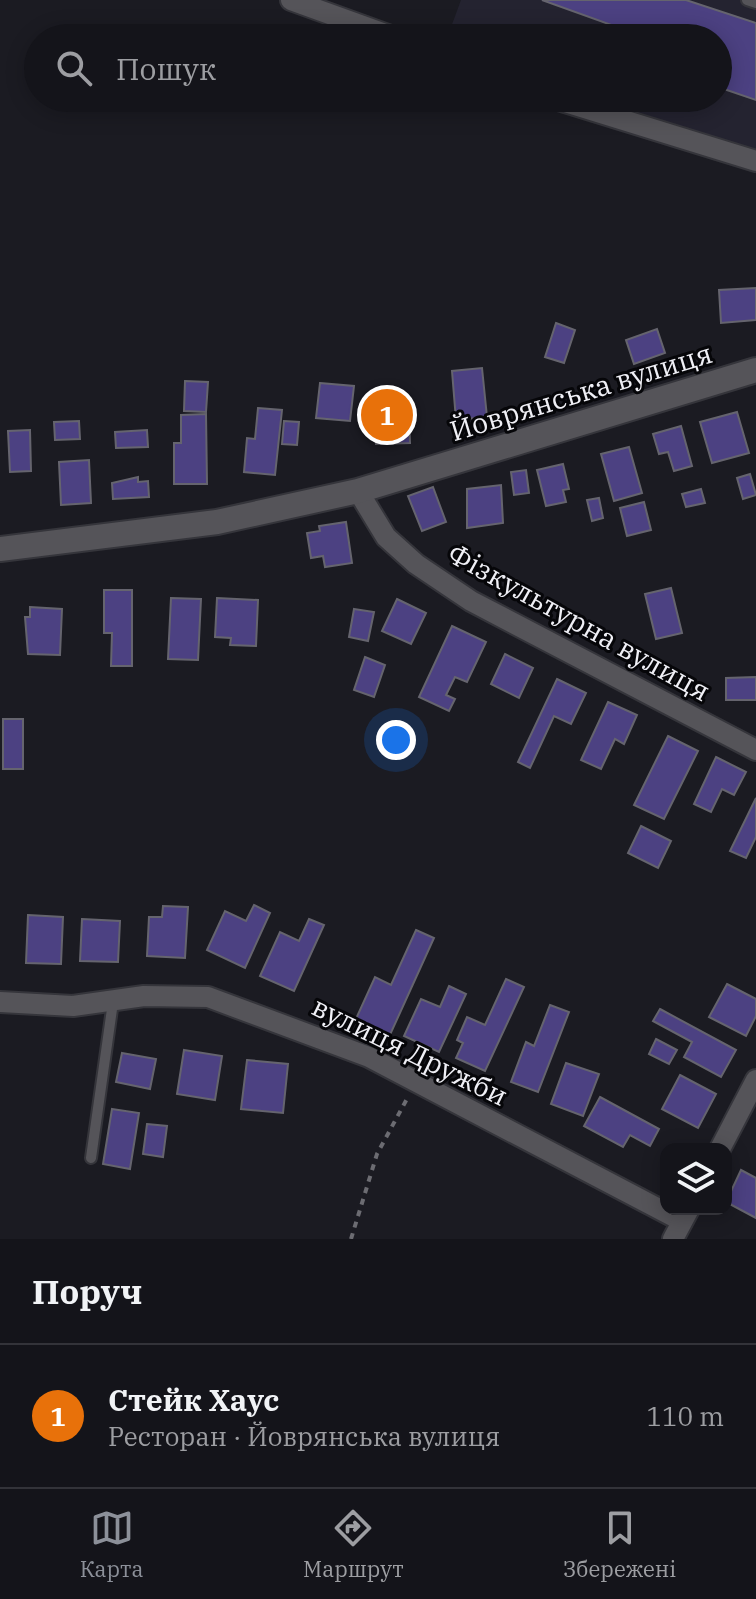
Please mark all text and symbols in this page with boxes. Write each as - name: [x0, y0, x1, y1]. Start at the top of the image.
- search box: [24, 24, 732, 112]
- icon: search: [52, 46, 96, 90]
- text: Пошук: [116, 49, 216, 88]
- street label: Йоврянська вулиця: [445, 334, 717, 449]
- pin: 1: [361, 385, 413, 445]
- street label: Фізкультурна вулиця: [442, 534, 717, 709]
- your location: [376, 720, 416, 760]
- street label: вулиця Дружби: [306, 987, 514, 1114]
- map controls: [660, 1143, 732, 1215]
- button: layers: [660, 1143, 732, 1215]
- text: Поруч: [32, 1269, 142, 1313]
- text: Стейк Хаус: [108, 1380, 279, 1419]
- text: 1: [50, 1399, 66, 1433]
- text: 110 m: [646, 1399, 724, 1433]
- text: Ресторан · Йоврянська вулиця: [108, 1419, 500, 1453]
- tab: Карта: [80, 1506, 144, 1583]
- tab: Маршрут: [303, 1506, 404, 1583]
- tab: Збережені: [563, 1506, 676, 1583]

